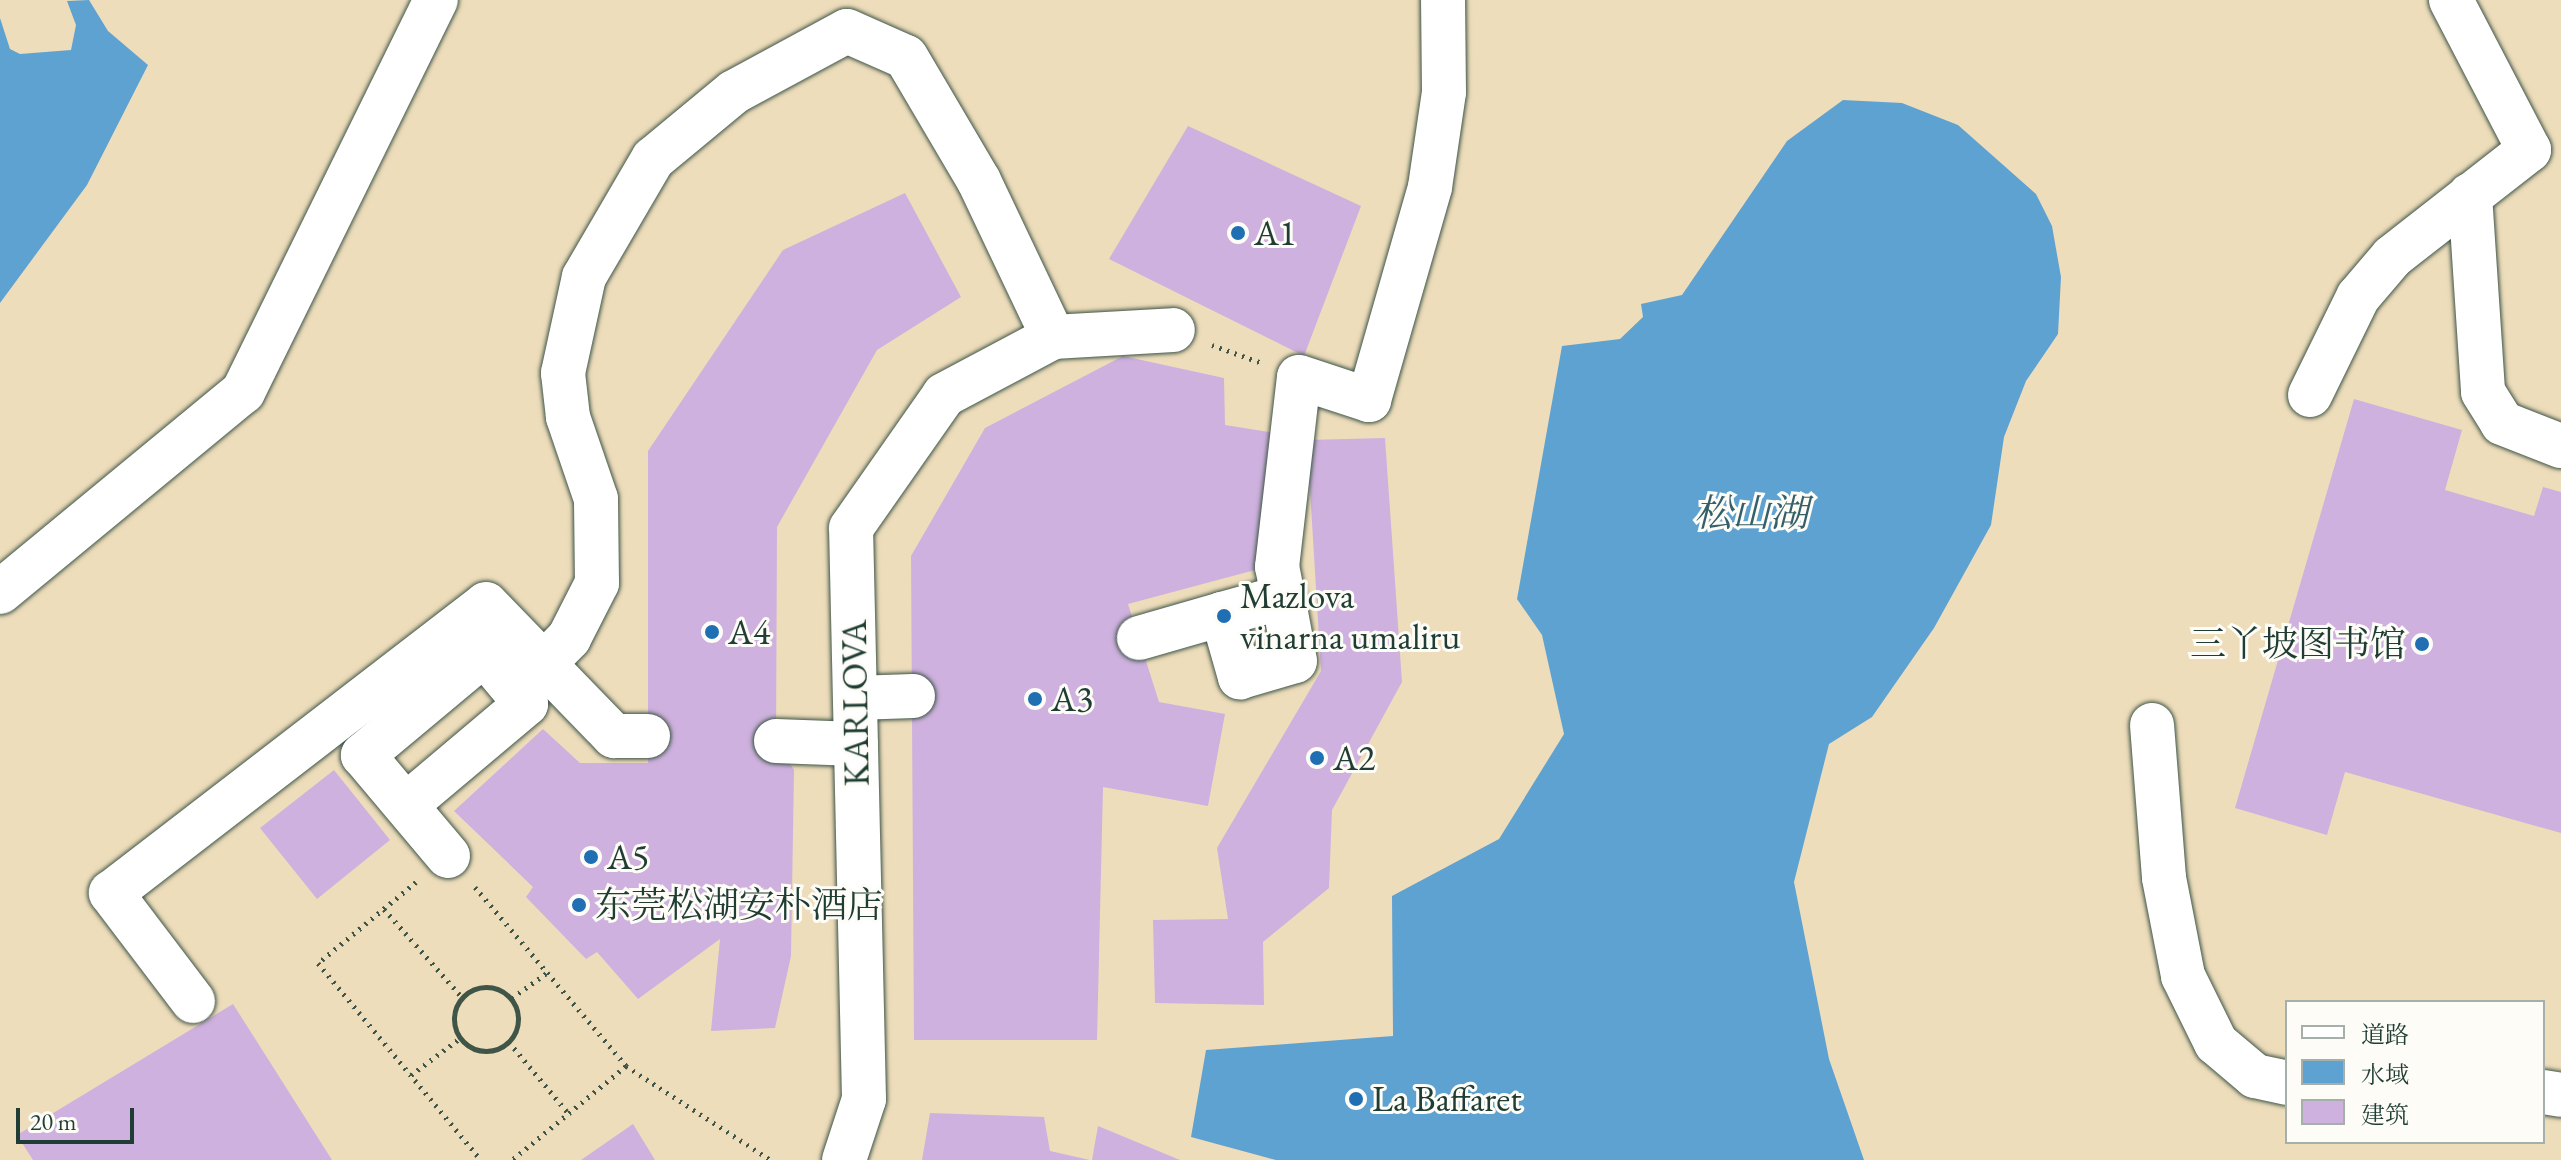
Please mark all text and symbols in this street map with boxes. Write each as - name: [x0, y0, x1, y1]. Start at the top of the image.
- place label: A1: [1254, 211, 1296, 255]
- marker: A1: [1229, 224, 1247, 242]
- water label: 松山湖: [1694, 490, 1808, 536]
- place label: Mazlova vinarna umaliru: [1240, 573, 1460, 658]
- marker: Mazlova vinarna umaliru: [1215, 607, 1233, 625]
- place label: A4: [728, 610, 770, 654]
- street label: KARLOVA: [832, 619, 878, 787]
- place label: 三丫坡图书馆: [2190, 622, 2406, 666]
- marker: A4: [703, 623, 721, 641]
- marker: 三丫坡图书馆: [2413, 635, 2431, 653]
- place label: A3: [1051, 677, 1093, 721]
- marker: A3: [1026, 690, 1044, 708]
- place label: A2: [1333, 736, 1375, 780]
- marker: A2: [1308, 749, 1326, 767]
- place label: A5: [607, 835, 649, 879]
- marker: A5: [582, 848, 600, 866]
- place label: 东莞松湖安朴酒店: [595, 883, 883, 927]
- marker: 东莞松湖安朴酒店: [570, 896, 588, 914]
- legend: [2285, 1000, 2545, 1144]
- text: 道路: [2361, 1019, 2409, 1050]
- text: 水域: [2361, 1059, 2409, 1090]
- place label: La Baffaret: [1372, 1077, 1522, 1121]
- marker: La Baffaret: [1347, 1090, 1365, 1108]
- scale bar: [20, 1092, 138, 1142]
- text: 建筑: [2361, 1099, 2409, 1130]
- text: 20 m: [30, 1106, 77, 1137]

